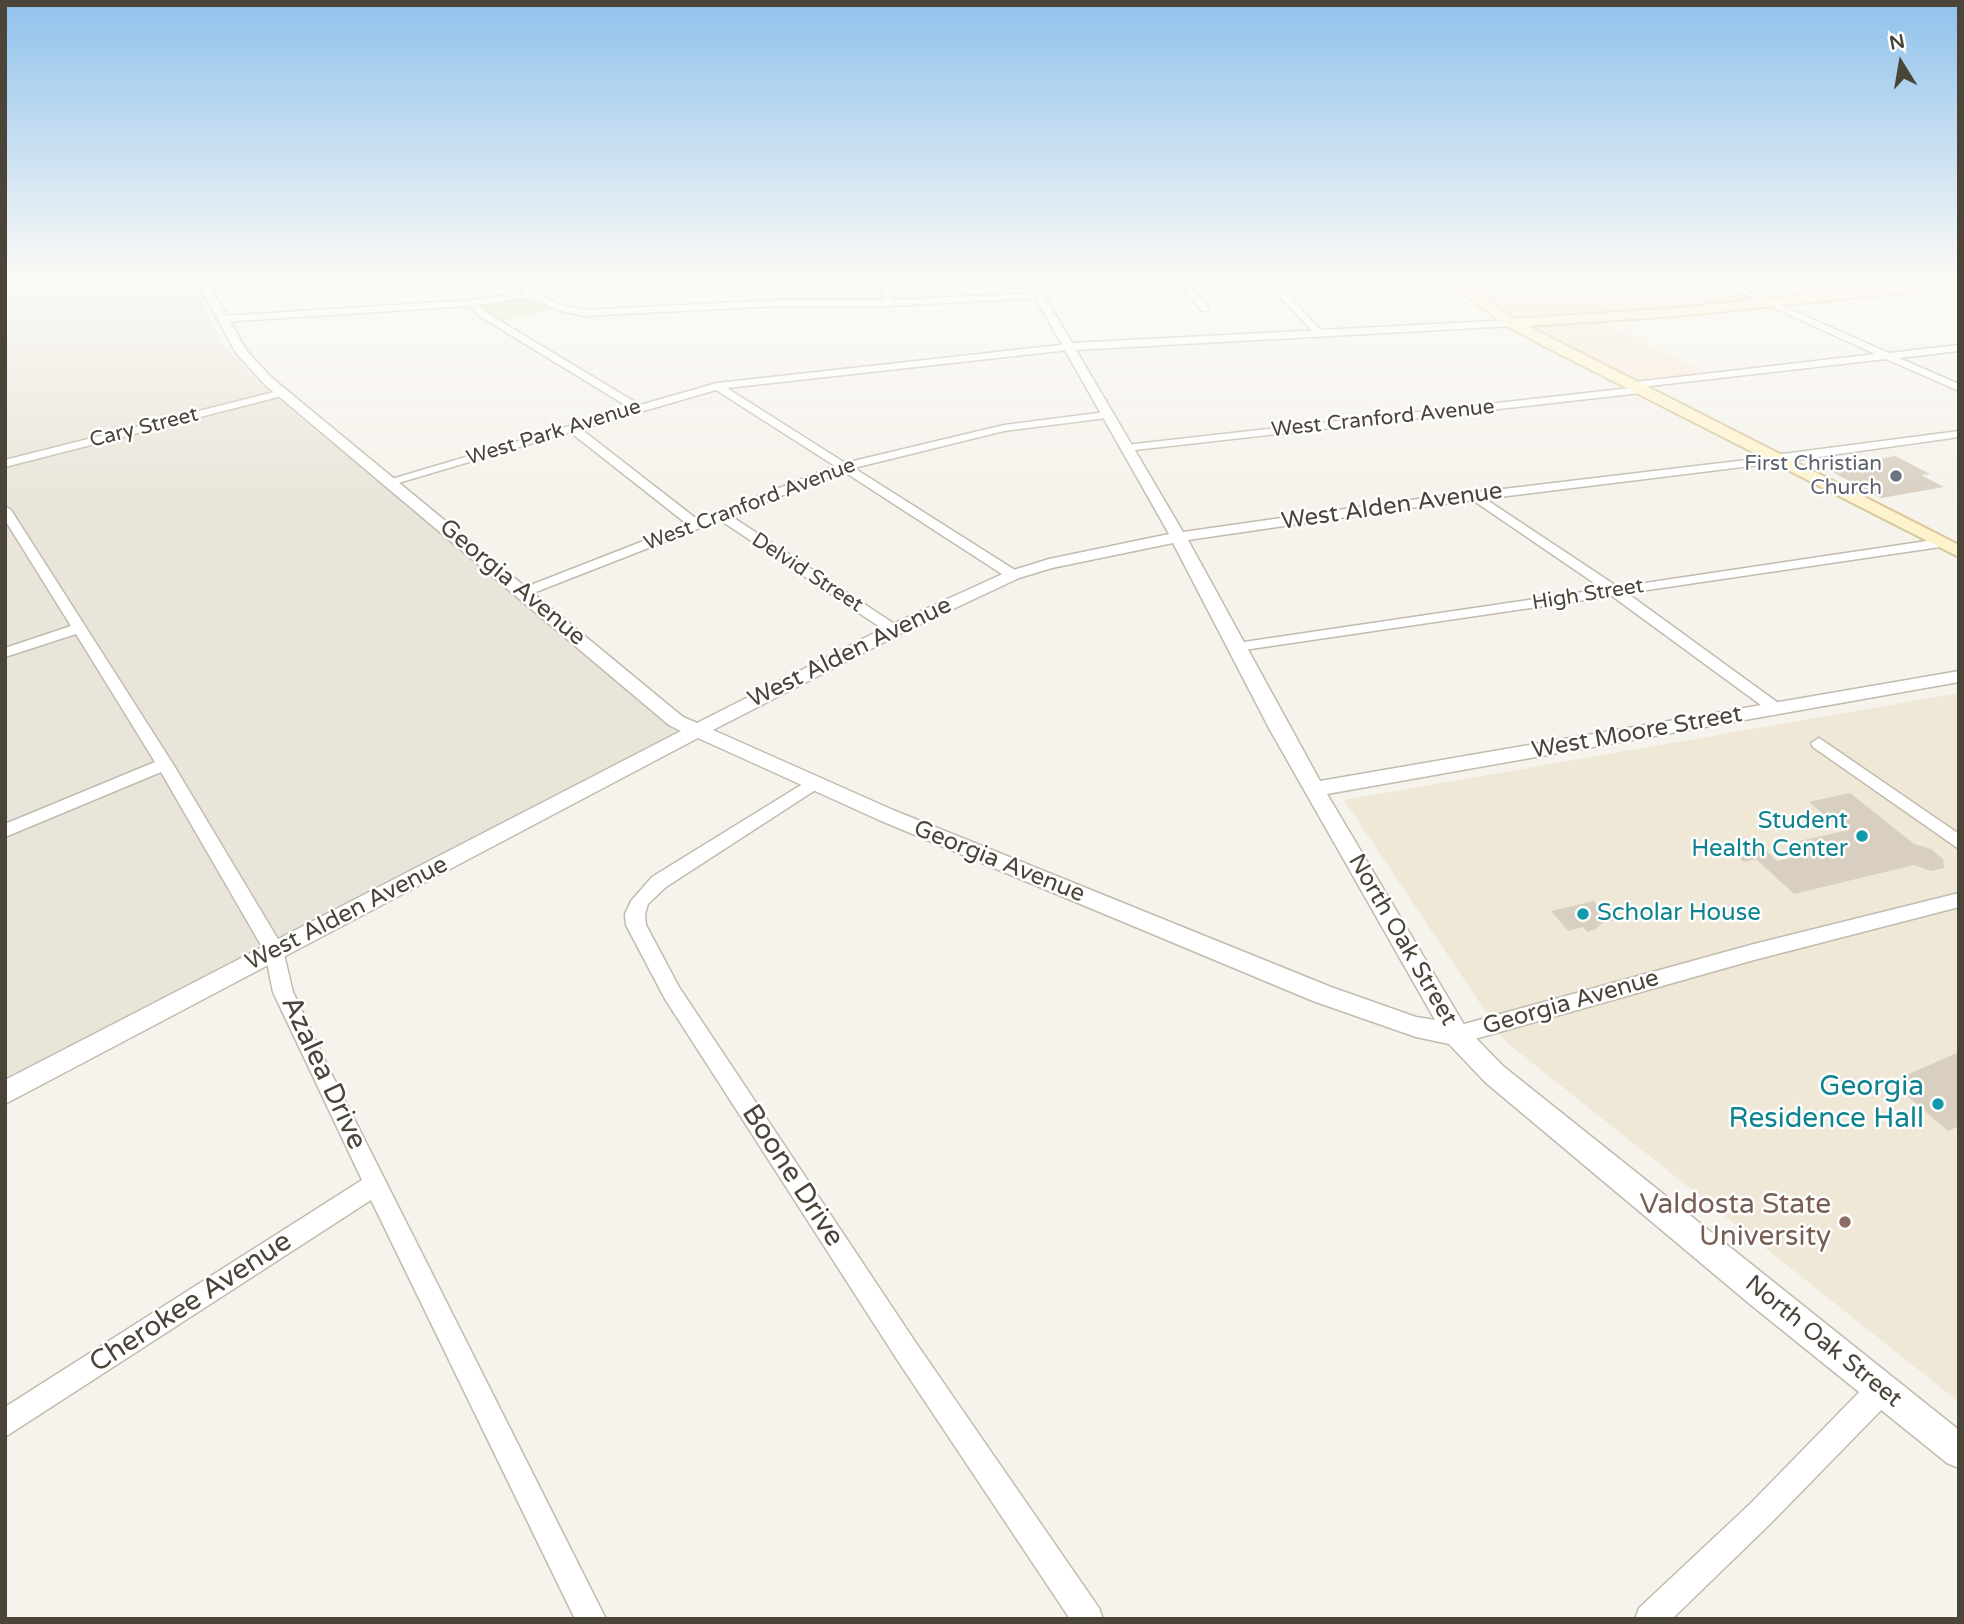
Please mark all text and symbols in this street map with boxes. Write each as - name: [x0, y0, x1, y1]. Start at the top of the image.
- north arrow: [1866, 28, 1936, 98]
- text: N: [1887, 30, 1907, 55]
- street label: West Park Avenue: [464, 394, 644, 472]
- street label: West Cranford Avenue: [1270, 395, 1496, 443]
- street label: Cary Street: [87, 402, 201, 454]
- place label: First Christian Church: [1744, 451, 1882, 501]
- street label: West Cranford Avenue: [641, 453, 859, 557]
- marker: First Christian Church: [1888, 468, 1904, 484]
- street label: West Alden Avenue: [1280, 477, 1504, 537]
- street label: Georgia Avenue: [433, 514, 591, 652]
- street label: Delvid Street: [747, 528, 867, 618]
- street label: High Street: [1531, 574, 1645, 616]
- street label: West Alden Avenue: [744, 591, 956, 715]
- street label: West Moore Street: [1530, 700, 1744, 766]
- place label: Student Health Center: [1691, 808, 1848, 864]
- street label: Georgia Avenue: [909, 815, 1089, 909]
- marker: Student Health Center: [1854, 828, 1870, 844]
- street label: North Oak Street: [1341, 849, 1463, 1031]
- street label: West Alden Avenue: [241, 851, 453, 977]
- place label: Scholar House: [1597, 900, 1761, 928]
- marker: Scholar House: [1575, 906, 1591, 922]
- street label: Georgia Avenue: [1480, 964, 1662, 1042]
- street label: Azalea Drive: [273, 991, 373, 1155]
- place label: Georgia Residence Hall: [1728, 1071, 1924, 1137]
- marker: Georgia Residence Hall: [1930, 1096, 1946, 1112]
- street label: Boone Drive: [734, 1099, 850, 1253]
- place label: Valdosta State University: [1640, 1189, 1831, 1255]
- marker: Valdosta State University: [1837, 1214, 1853, 1230]
- street label: Cherokee Avenue: [84, 1225, 298, 1381]
- street label: North Oak Street: [1739, 1270, 1907, 1414]

